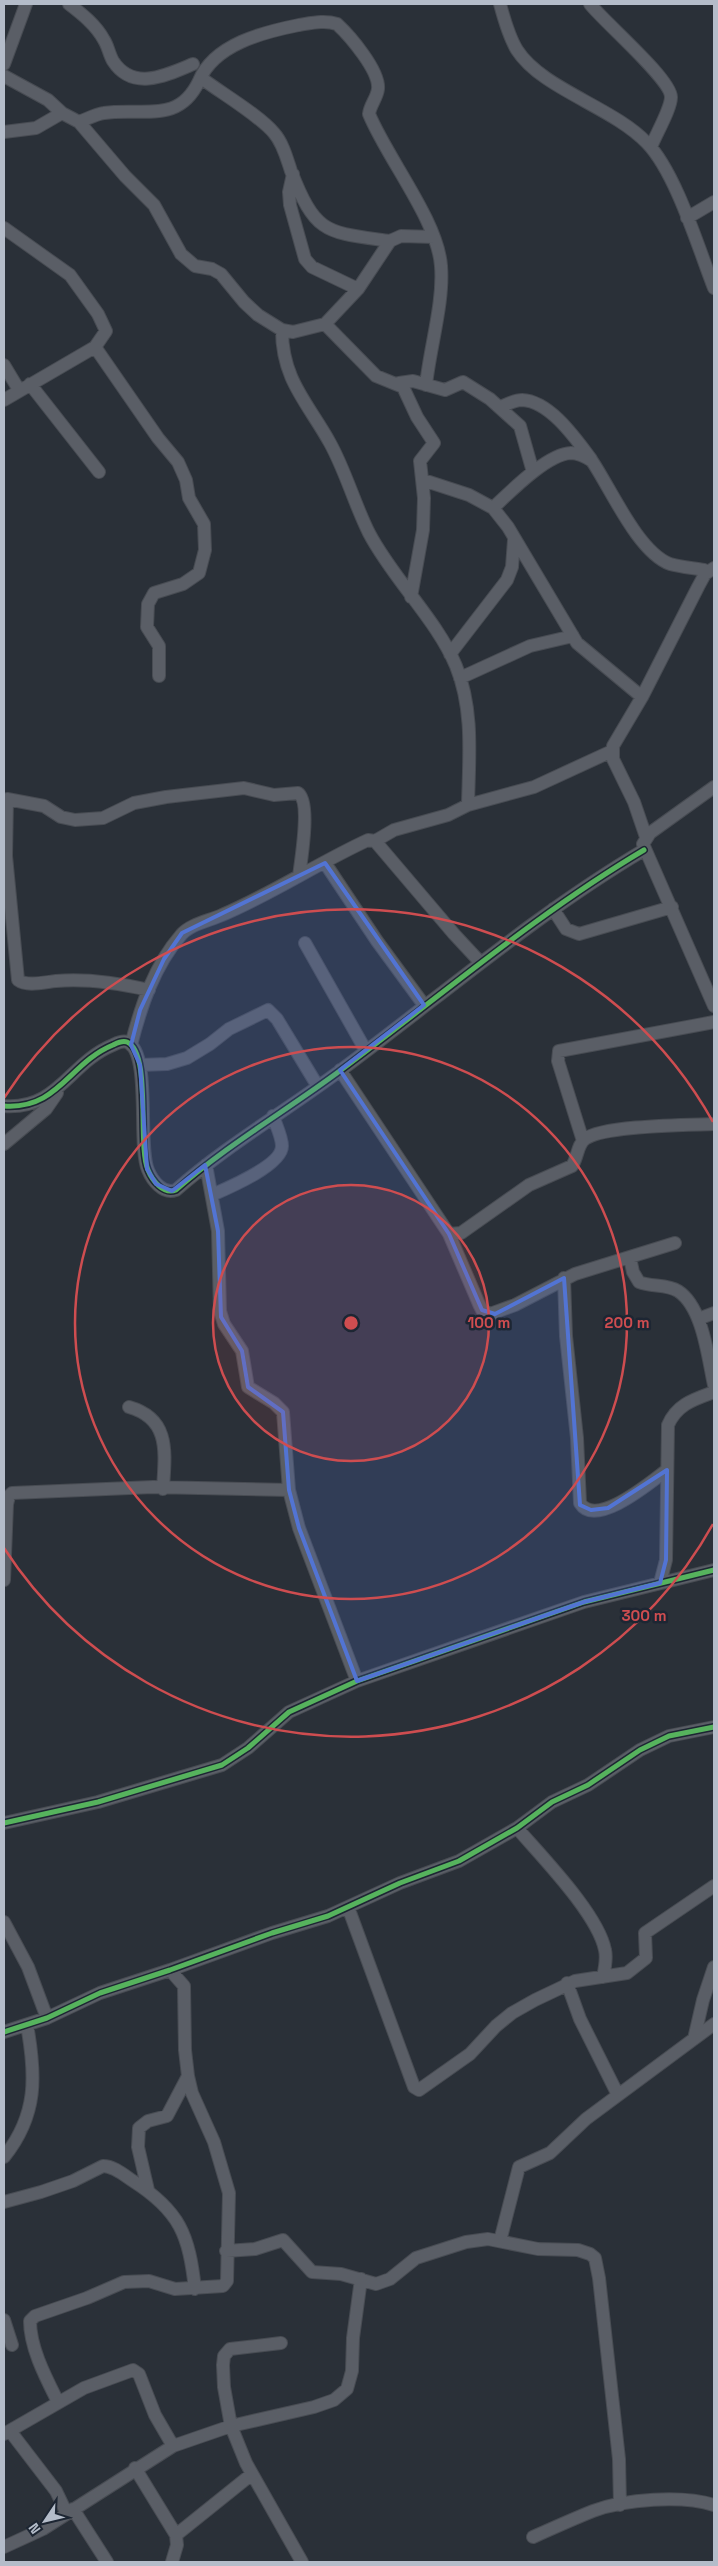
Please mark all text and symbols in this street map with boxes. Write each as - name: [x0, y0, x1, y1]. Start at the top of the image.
- text: 100 m: [468, 1313, 510, 1332]
- text: 200 m: [605, 1313, 649, 1332]
- centre of rings: [342, 1314, 360, 1332]
- text: 300 m: [621, 1606, 667, 1625]
- north arrow: [20, 2496, 70, 2546]
- text: N: [24, 2519, 44, 2537]

